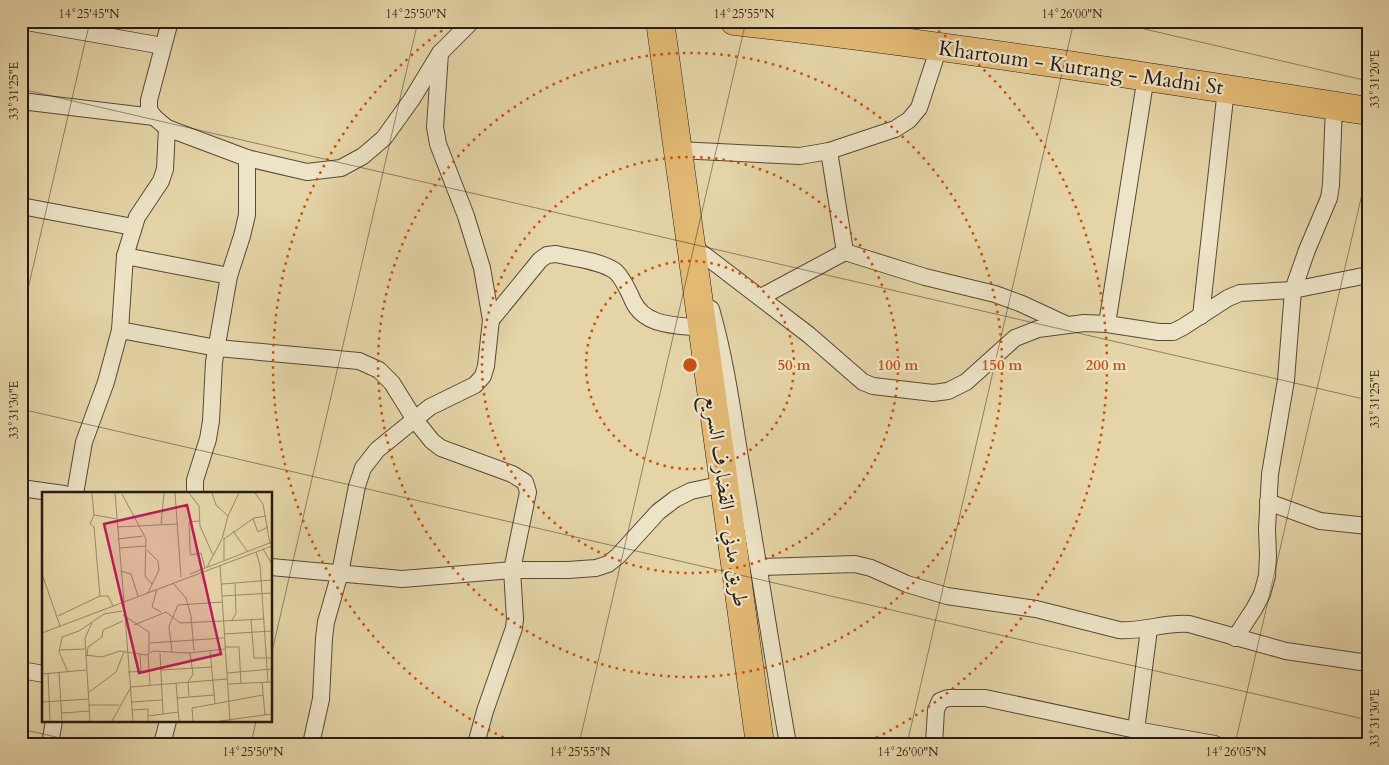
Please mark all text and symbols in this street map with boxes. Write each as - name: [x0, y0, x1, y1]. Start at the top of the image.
- text: 14°25'45"N: [59, 6, 120, 22]
- text: 14°25'50"N: [386, 6, 447, 22]
- text: 14°25'55"N: [714, 6, 775, 22]
- text: 14°26'00"N: [1042, 6, 1103, 22]
- street label: Khartoum - Kutrang - Madni St: [937, 34, 1226, 102]
- text: 33°31'20"E: [1367, 50, 1383, 108]
- text: 33°31'25"E: [6, 62, 22, 120]
- text: 50 m: [777, 355, 811, 375]
- text: 100 m: [878, 355, 919, 375]
- text: 150 m: [982, 355, 1023, 375]
- text: 200 m: [1086, 355, 1127, 375]
- centre of rings: [681, 356, 699, 374]
- text: 33°31'25"E: [1367, 370, 1383, 428]
- text: 33°31'30"E: [6, 381, 22, 439]
- street label: طريق مدني - القضارف السريع: [693, 393, 755, 609]
- inset map: [42, 492, 272, 722]
- text: 33°31'30"E: [1367, 689, 1383, 747]
- text: 14°25'50"N: [223, 744, 284, 760]
- text: 14°25'55"N: [550, 744, 611, 760]
- text: 14°26'00"N: [878, 744, 939, 760]
- text: 14°26'05"N: [1206, 744, 1267, 760]

